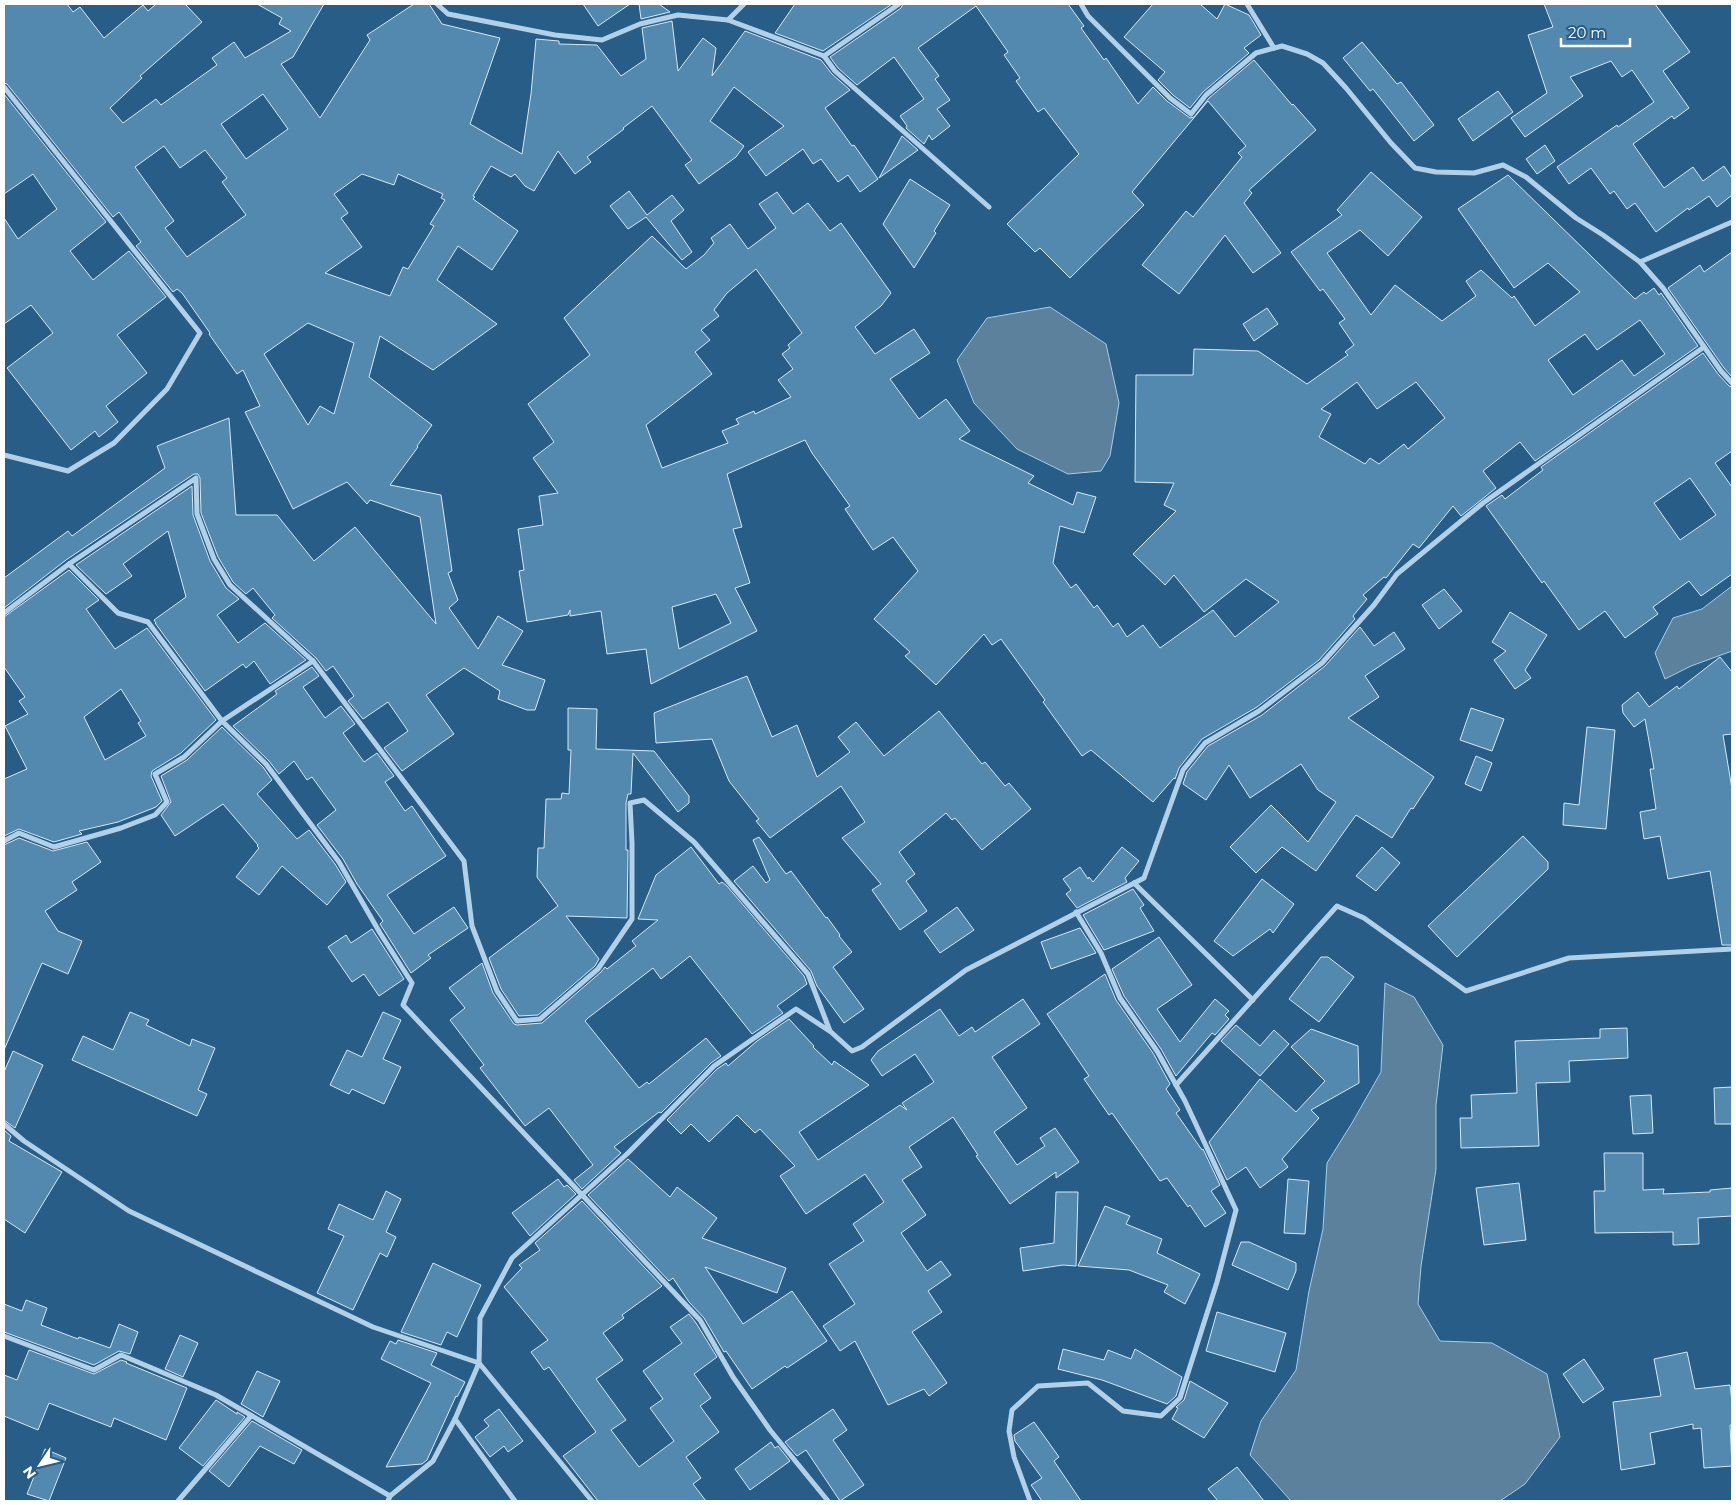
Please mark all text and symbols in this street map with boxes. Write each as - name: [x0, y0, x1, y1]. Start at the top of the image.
- scale bar: [1561, 15, 1630, 47]
- text: 20 m: [1568, 23, 1606, 42]
- north arrow: [15, 1440, 65, 1490]
- text: N: [19, 1463, 40, 1482]

